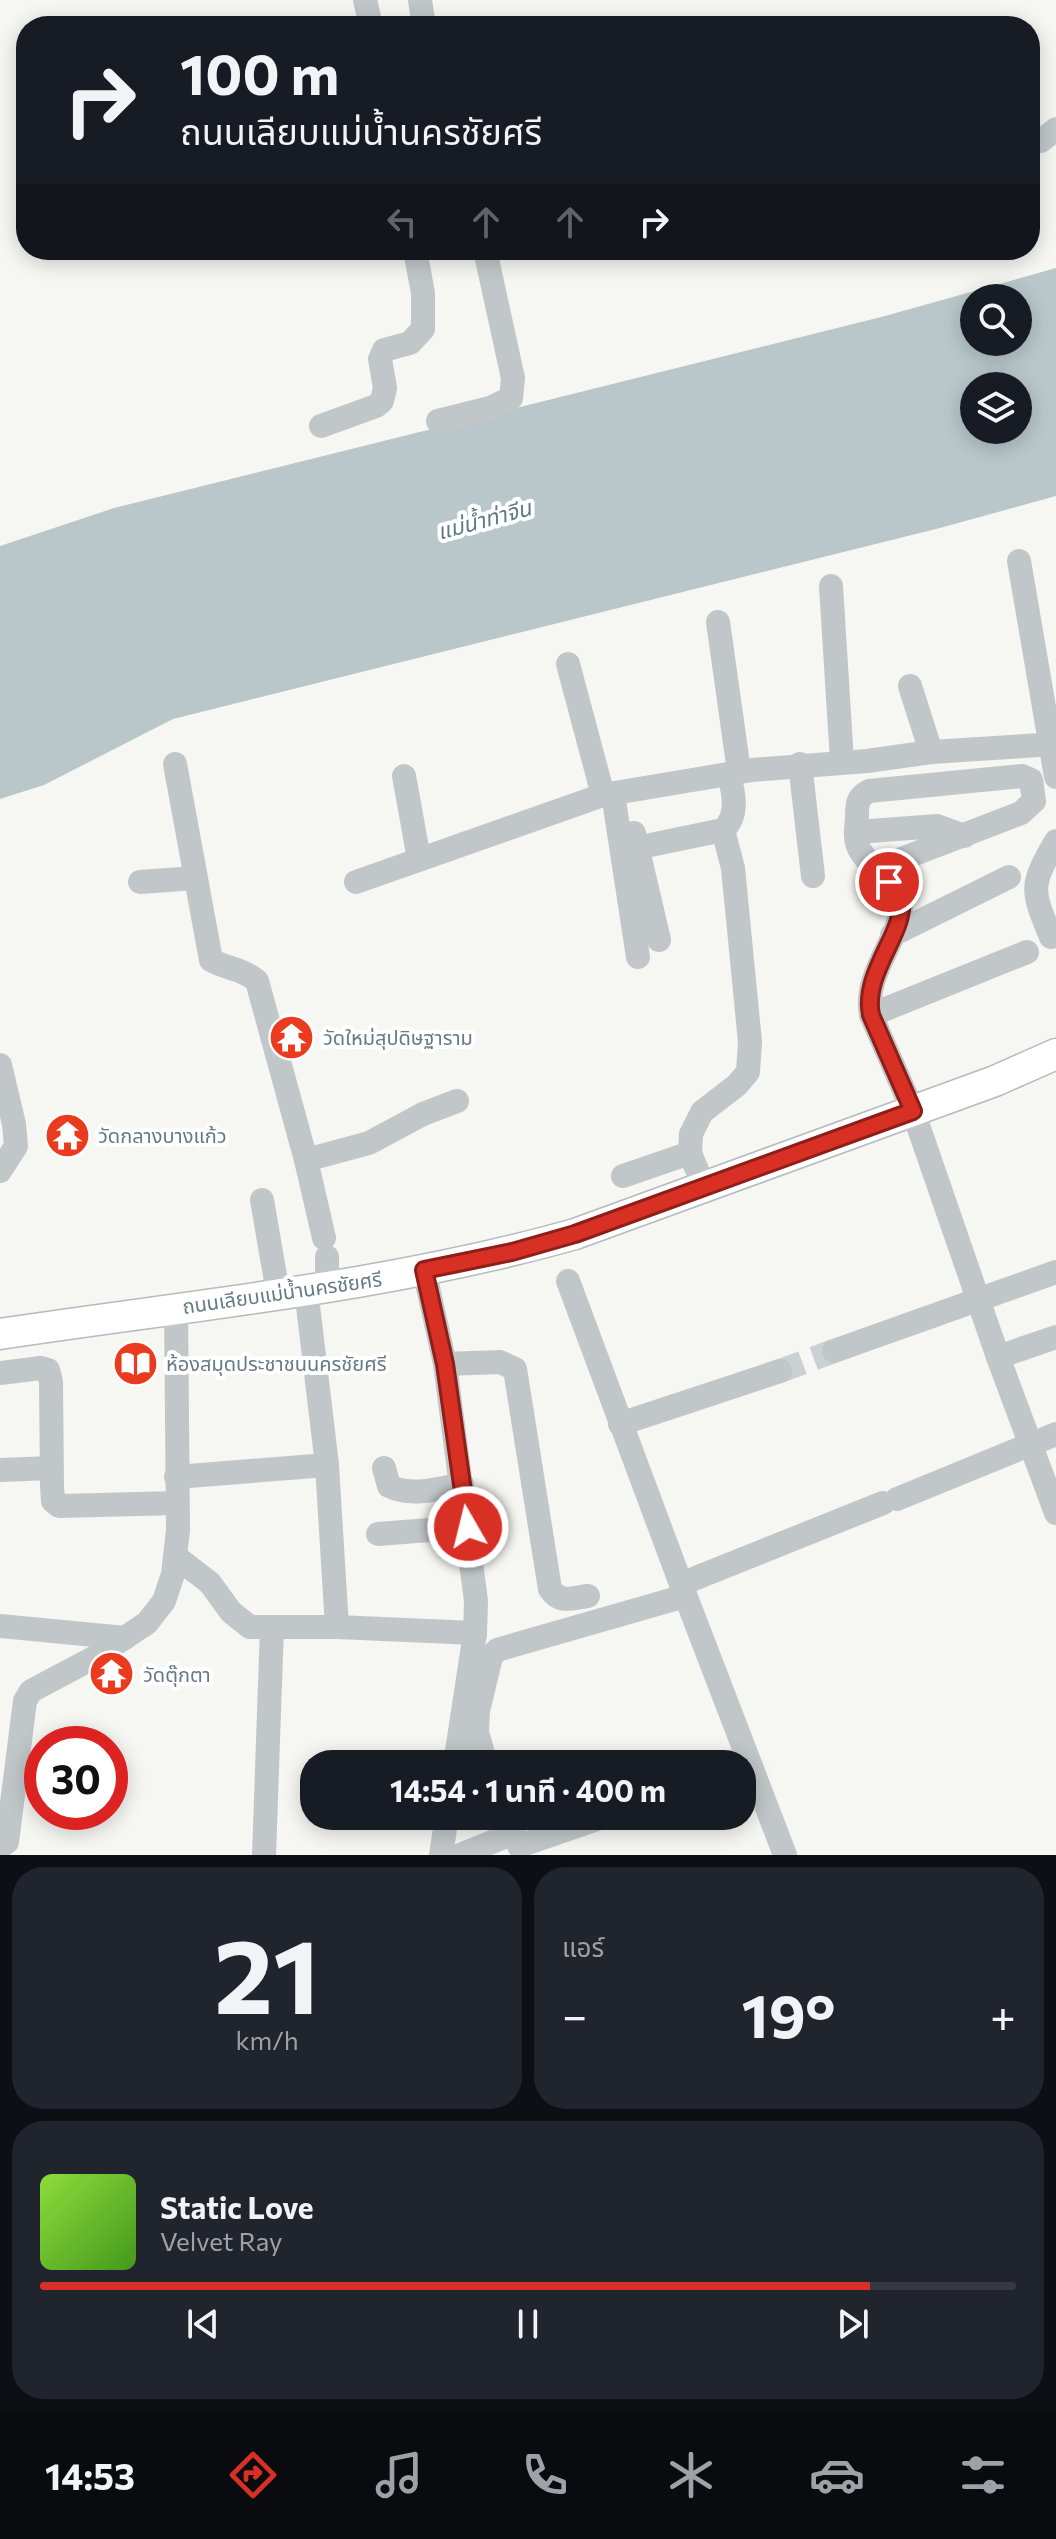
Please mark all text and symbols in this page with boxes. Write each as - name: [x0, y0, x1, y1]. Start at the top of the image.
- text: 100 m: [180, 38, 339, 107]
- icon: right: [48, 48, 152, 152]
- text: ถนนเลียบแม่น้ำนครชัยศรี: [180, 108, 542, 152]
- icon: left: [380, 200, 424, 244]
- icon: ahead: [464, 200, 508, 244]
- icon: ahead: [548, 200, 592, 244]
- icon: right: [632, 200, 676, 244]
- map controls: [960, 284, 1032, 444]
- button: search: [960, 284, 1032, 356]
- button: layers: [960, 372, 1032, 444]
- water label: แม่น้ำท่าจีน: [434, 492, 535, 544]
- pin: [855, 848, 923, 916]
- icon: arrive: [867, 860, 911, 904]
- temple icon: วัดใหม่สุปดิษฐาราม: [268, 1013, 316, 1061]
- place label: วัดใหม่สุปดิษฐาราม: [323, 1025, 473, 1050]
- temple icon: วัดกลางบางแก้ว: [43, 1111, 91, 1159]
- place label: วัดกลางบางแก้ว: [98, 1123, 227, 1147]
- street label: ถนนเลียบแม่น้ำนครชัยศรี: [181, 1265, 383, 1318]
- library icon: ห้องสมุดประชาชนนครชัยศรี: [111, 1339, 159, 1387]
- place label: ห้องสมุดประชาชนนครชัยศรี: [166, 1351, 387, 1376]
- position arrow: [426, 1485, 510, 1569]
- temple icon: วัดตุ๊กตา: [88, 1650, 136, 1698]
- place label: วัดตุ๊กตา: [143, 1662, 211, 1687]
- speed limit sign: 30: [24, 1726, 128, 1830]
- text: 14:54 · 1 นาที · 400 m: [390, 1771, 666, 1808]
- text: 21: [214, 1908, 320, 2035]
- text: แอร์: [562, 1931, 604, 1962]
- text: 19°: [741, 1977, 836, 2050]
- text: −: [562, 1987, 587, 2041]
- text: +: [990, 1987, 1016, 2041]
- text: km/h: [235, 2024, 299, 2055]
- text: Static Love: [160, 2188, 314, 2225]
- text: Velvet Ray: [160, 2225, 283, 2256]
- icon: previous: [181, 2302, 225, 2346]
- icon: pause: [506, 2302, 550, 2346]
- icon: next: [831, 2302, 875, 2346]
- icon: directions: [225, 2447, 281, 2503]
- icon: music: [371, 2447, 427, 2503]
- icon: phone: [517, 2447, 573, 2503]
- icon: climate: [663, 2447, 719, 2503]
- icon: car: [809, 2447, 865, 2503]
- icon: filters: [955, 2447, 1011, 2503]
- text: 14:53: [45, 2453, 135, 2497]

